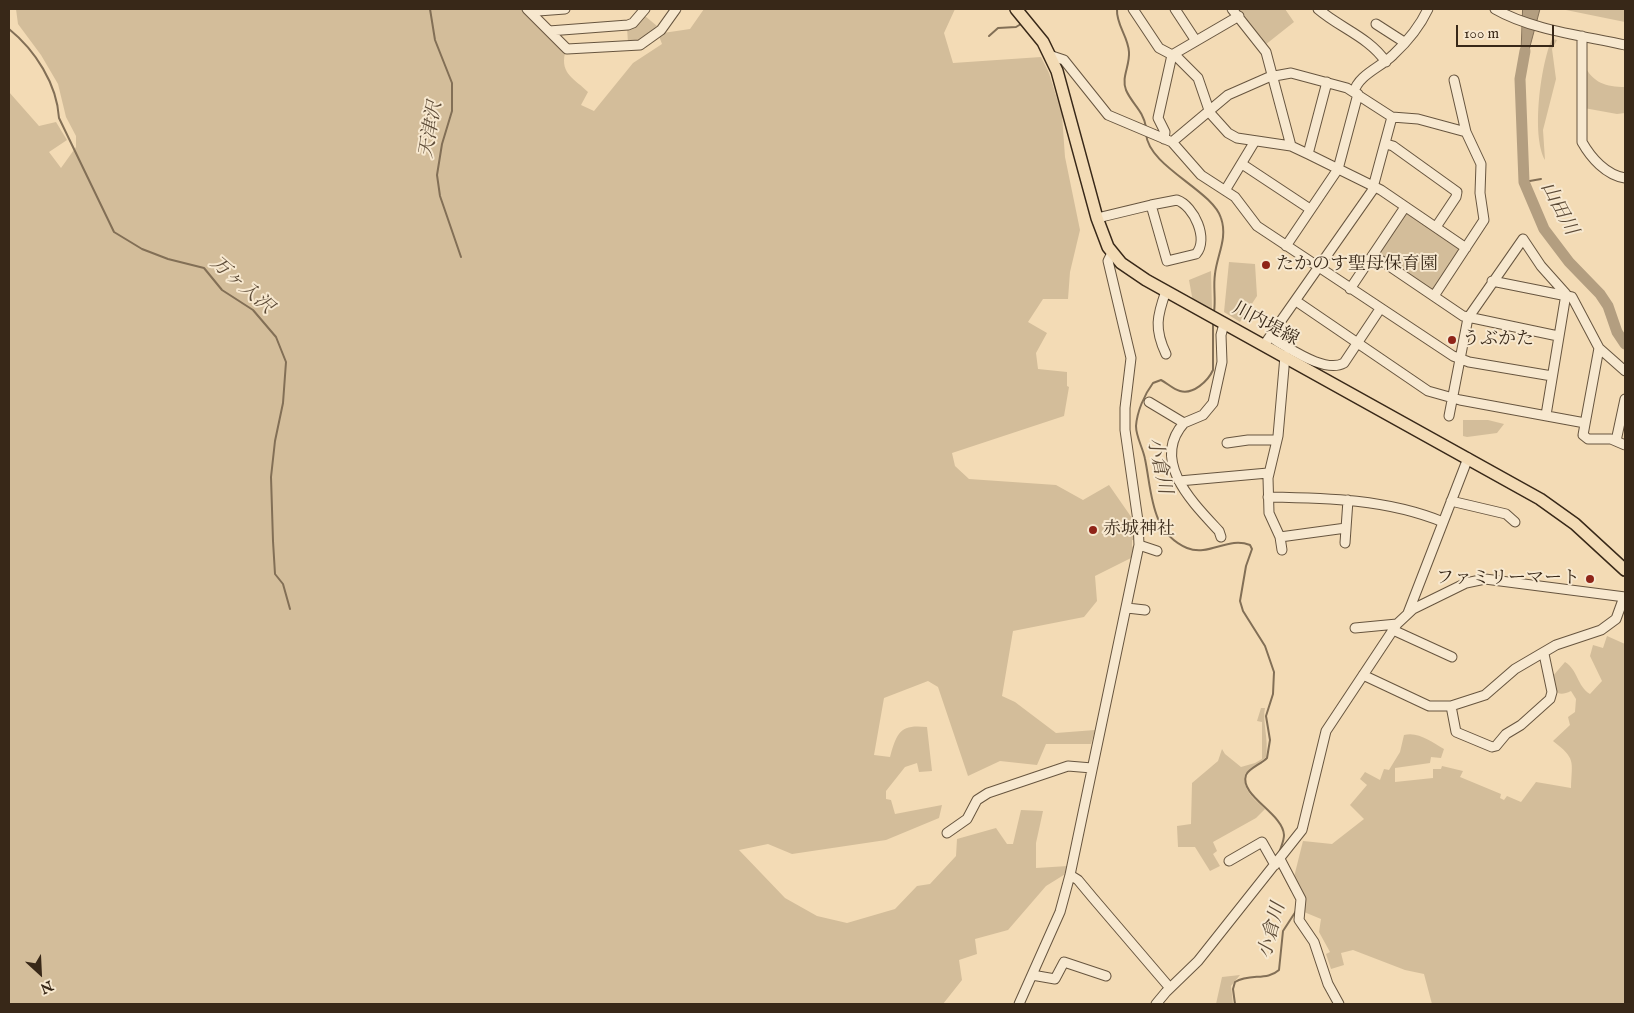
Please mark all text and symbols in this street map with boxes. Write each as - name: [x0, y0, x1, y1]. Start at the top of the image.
- scale bar: [1459, 15, 1556, 47]
- text: 100 m: [1464, 24, 1499, 43]
- water label: 天津沢: [416, 100, 448, 160]
- water label: 山田川: [1535, 178, 1581, 240]
- water label: 万ヶ入沢: [205, 252, 277, 320]
- place label: たかのす聖母保育園: [1276, 254, 1438, 276]
- marker: たかのす聖母保育園: [1260, 259, 1272, 271]
- street label: 川内堤線: [1228, 299, 1302, 351]
- place label: うぶかた: [1462, 329, 1534, 351]
- marker: うぶかた: [1446, 334, 1458, 346]
- water label: 小倉川: [1141, 436, 1175, 496]
- place label: 赤城神社: [1103, 519, 1175, 541]
- marker: 赤城神社: [1087, 524, 1099, 536]
- place label: ファミリーマート: [1436, 568, 1580, 590]
- marker: ファミリーマート: [1584, 573, 1596, 585]
- water label: 小倉川: [1255, 901, 1291, 961]
- north arrow: [15, 948, 65, 998]
- text: N: [37, 976, 56, 997]

